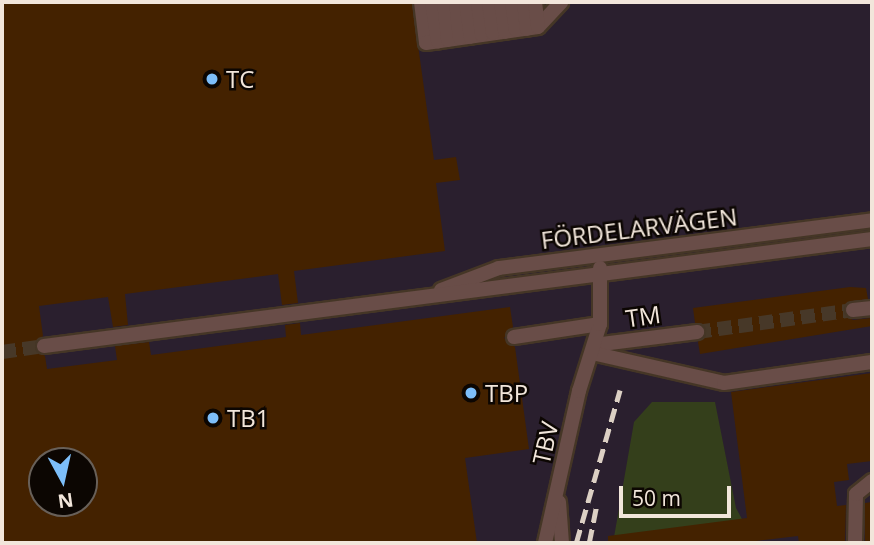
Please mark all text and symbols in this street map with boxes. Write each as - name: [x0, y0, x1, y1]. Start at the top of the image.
- place label: TC: [226, 65, 254, 93]
- marker: TC: [204, 71, 220, 87]
- street label: FÖRDELARVÄGEN: [539, 202, 739, 254]
- street label: TM: [624, 299, 662, 333]
- place label: TBP: [485, 379, 528, 407]
- marker: TBP: [463, 385, 479, 401]
- place label: TB1: [227, 404, 269, 432]
- marker: TB1: [205, 410, 221, 426]
- street label: TBV: [526, 419, 564, 467]
- north arrow: [28, 447, 98, 517]
- scale bar: [622, 472, 734, 516]
- text: 50 m: [632, 484, 681, 512]
- text: N: [56, 487, 75, 515]

